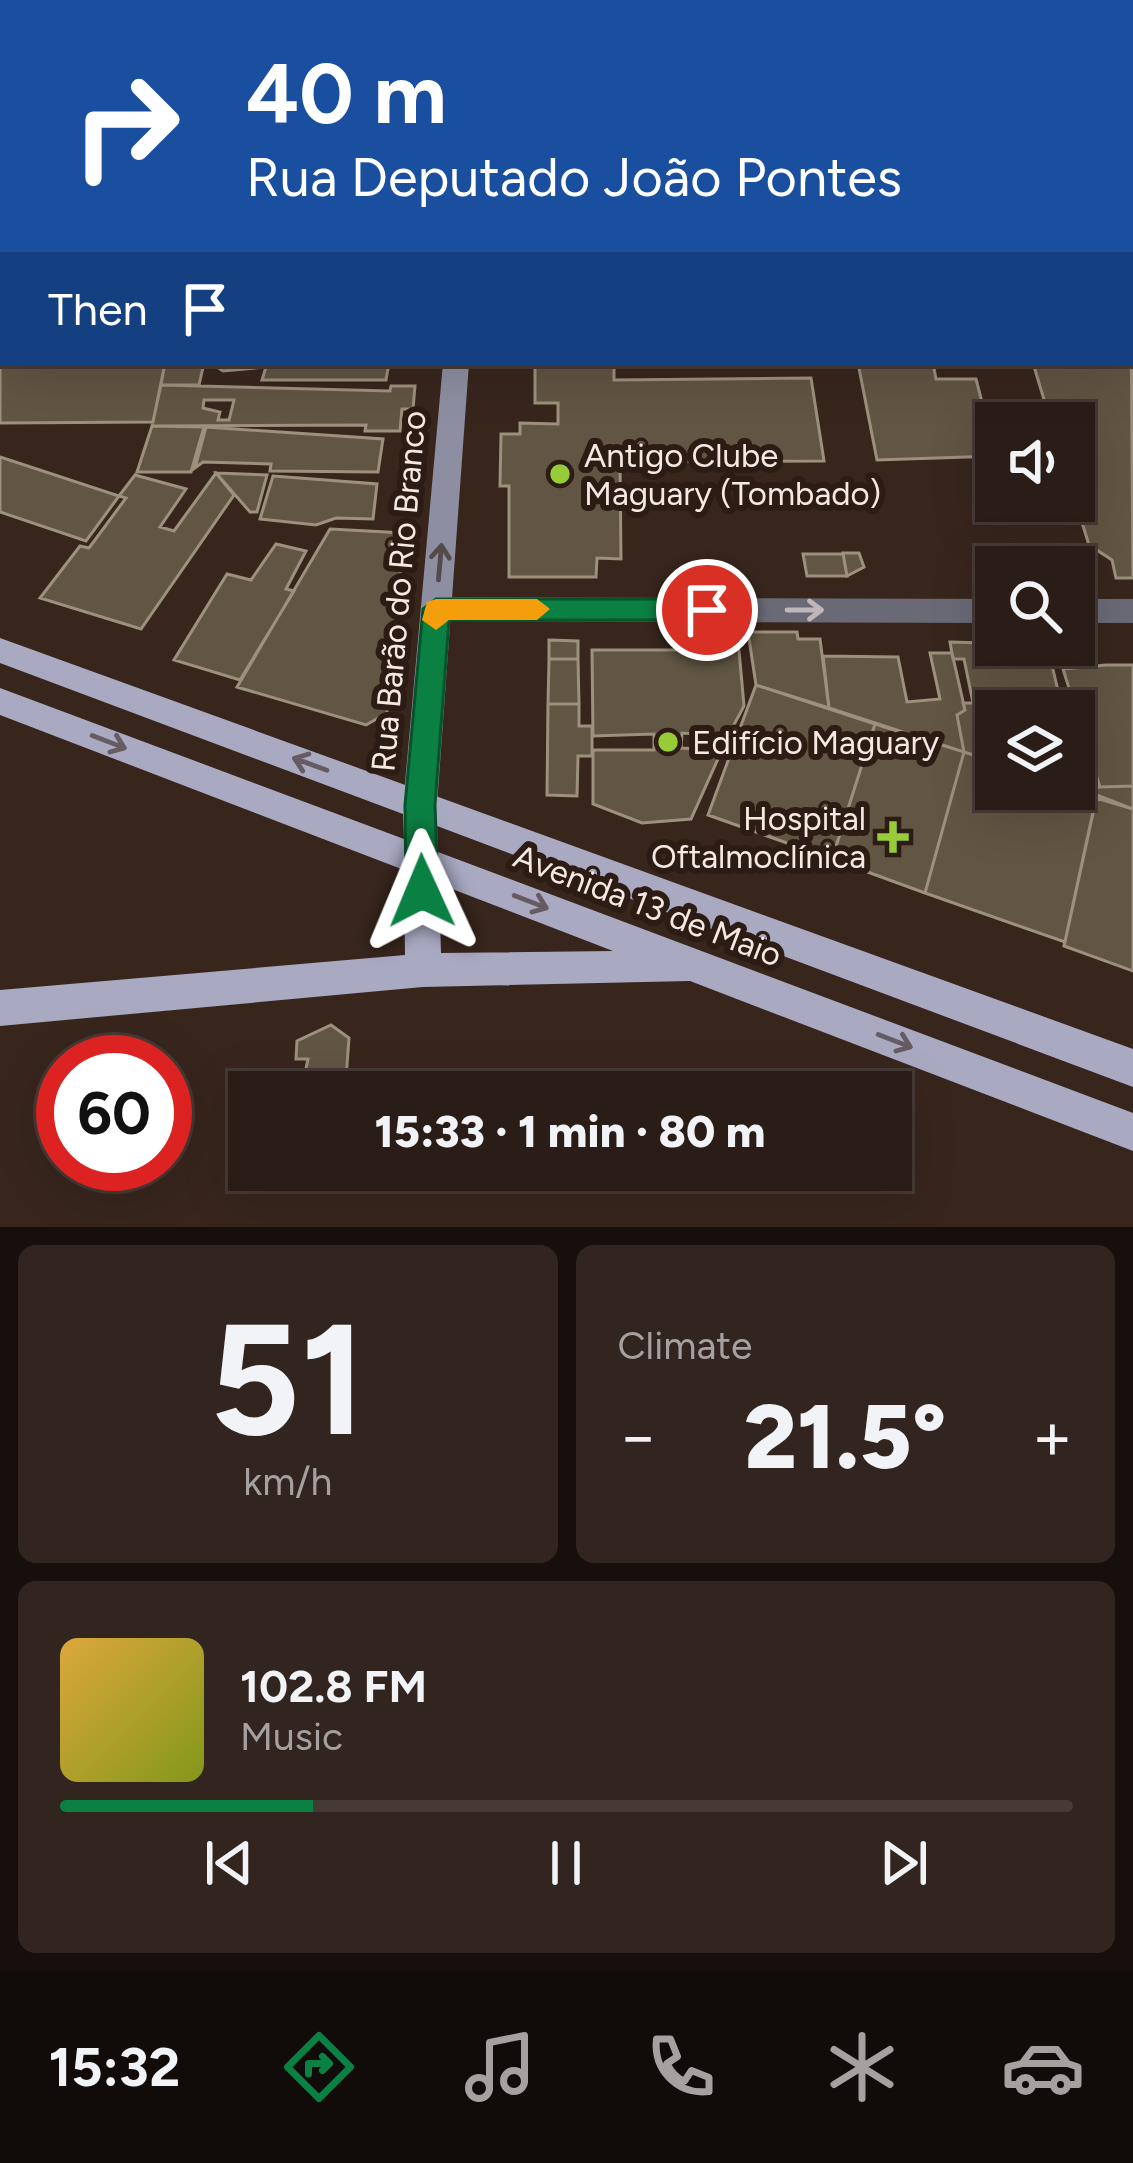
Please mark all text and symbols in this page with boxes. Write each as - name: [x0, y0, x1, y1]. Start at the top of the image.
- text: 40 m: [246, 43, 447, 144]
- icon: right: [48, 48, 204, 204]
- text: Rua Deputado João Pontes: [246, 145, 902, 210]
- icon: arrive: [172, 276, 238, 342]
- text: Then: [48, 282, 148, 336]
- map controls: [975, 402, 1095, 810]
- button: sound: [975, 402, 1095, 522]
- street label: Rua Barão do Rio Branco: [363, 409, 434, 773]
- place label: Antigo Clube Maguary (Tombado): [584, 436, 881, 513]
- marker: Antigo Clube Maguary (Tombado): [547, 461, 573, 487]
- one-way arrow: [429, 544, 452, 583]
- button: search: [975, 546, 1095, 666]
- pin: [656, 559, 758, 661]
- icon: arrive: [674, 577, 740, 643]
- one-way arrow: [785, 599, 824, 621]
- button: layers: [975, 690, 1095, 810]
- place label: Edifício Maguary: [692, 723, 940, 762]
- marker: Edifício Maguary: [655, 729, 681, 755]
- one-way arrow: [90, 733, 127, 755]
- one-way arrow: [293, 752, 330, 773]
- place label: Hospital Oftalmoclínica: [651, 799, 866, 876]
- marker: Hospital Oftalmoclínica: [877, 821, 909, 853]
- position arrow: [359, 828, 485, 954]
- street label: Avenida 13 de Maio: [508, 836, 787, 975]
- one-way arrow: [511, 893, 548, 915]
- one-way arrow: [876, 1032, 913, 1054]
- speed limit sign: 60: [36, 1035, 192, 1191]
- text: 15:33 · 1 min · 80 m: [375, 1104, 765, 1158]
- text: 51: [210, 1286, 366, 1473]
- text: Climate: [618, 1322, 752, 1369]
- text: 21.5°: [744, 1382, 946, 1491]
- text: −: [618, 1396, 659, 1476]
- text: +: [1032, 1396, 1073, 1476]
- text: km/h: [243, 1458, 332, 1505]
- text: 102.8 FM: [240, 1659, 427, 1713]
- text: Music: [240, 1713, 343, 1760]
- icon: previous: [196, 1830, 262, 1896]
- icon: pause: [533, 1830, 599, 1896]
- icon: next: [871, 1830, 937, 1896]
- icon: directions: [277, 2025, 361, 2109]
- icon: music: [458, 2025, 542, 2109]
- icon: phone: [639, 2025, 723, 2109]
- icon: climate: [820, 2025, 904, 2109]
- icon: car: [1001, 2025, 1085, 2109]
- text: 15:32: [48, 2035, 180, 2100]

